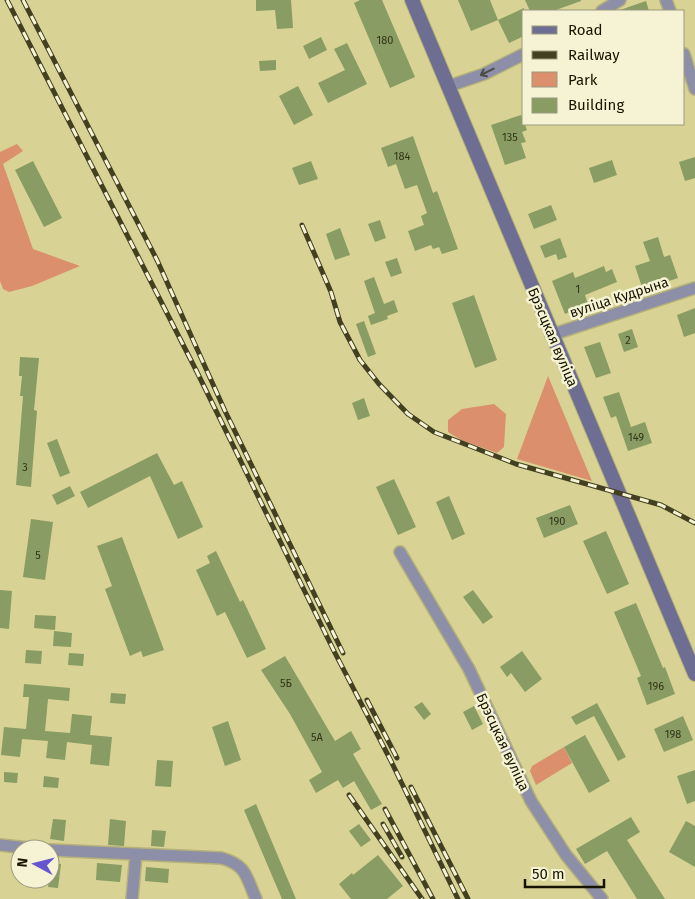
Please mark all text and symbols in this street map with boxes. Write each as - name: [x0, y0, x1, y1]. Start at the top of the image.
- legend: [522, 10, 685, 125]
- text: Road: [568, 21, 603, 39]
- house number: 180: [377, 34, 393, 47]
- text: Railway: [568, 46, 620, 64]
- one-way arrow: [480, 68, 495, 77]
- text: Park: [568, 71, 598, 89]
- text: Building: [568, 96, 624, 114]
- house number: 135: [502, 131, 518, 144]
- house number: 184: [394, 150, 410, 163]
- street label: вуліца Кудрына: [567, 273, 671, 321]
- house number: 1: [576, 283, 580, 296]
- street label: Брэсцкая вуліца: [524, 285, 581, 389]
- house number: 2: [625, 334, 631, 347]
- house number: 149: [628, 431, 644, 444]
- house number: 3: [22, 461, 28, 474]
- house number: 190: [549, 515, 565, 528]
- house number: 5: [35, 549, 41, 562]
- house number: 5Б: [280, 677, 293, 690]
- house number: 196: [648, 680, 664, 693]
- street label: Брэсцкая вуліца: [472, 691, 533, 794]
- house number: 198: [665, 728, 681, 741]
- house number: 5А: [311, 731, 324, 744]
- north arrow: [10, 839, 60, 889]
- scale bar: [525, 856, 604, 888]
- text: N: [14, 857, 32, 868]
- text: 50 m: [532, 865, 565, 883]

